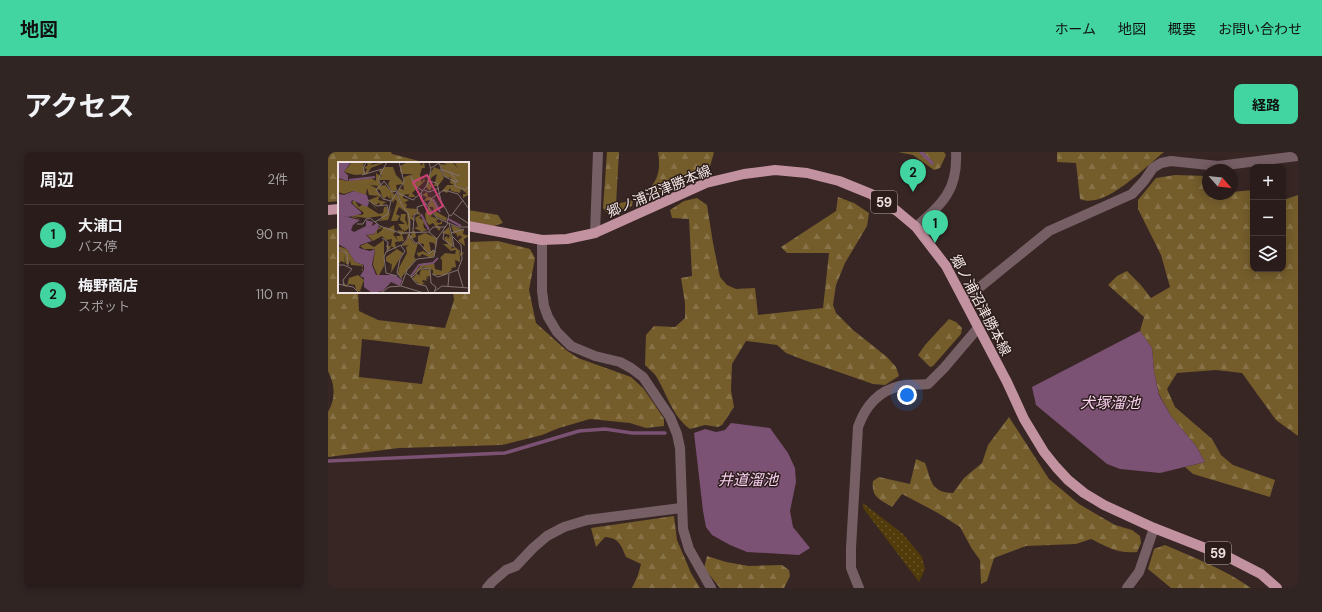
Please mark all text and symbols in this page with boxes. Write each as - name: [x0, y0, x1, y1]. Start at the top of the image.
- text: 地図: [20, 17, 58, 42]
- text: ホーム: [1054, 20, 1096, 38]
- text: 地図: [1118, 20, 1146, 38]
- text: 概要: [1168, 20, 1196, 38]
- text: お問い合わせ: [1218, 20, 1302, 38]
- button: 経路: [1234, 84, 1298, 124]
- text: アクセス: [24, 88, 135, 125]
- pin: 2: [900, 159, 926, 192]
- street label: 郷ノ浦沼津勝本線: [604, 161, 714, 221]
- inset map: [338, 162, 469, 293]
- north arrow: [1202, 164, 1238, 200]
- map controls: [1250, 164, 1286, 272]
- button: +: [1250, 164, 1286, 200]
- text: 周辺: [40, 169, 74, 191]
- text: 2件: [268, 171, 288, 188]
- road number: 59: [871, 191, 897, 213]
- button: −: [1250, 200, 1286, 236]
- pin: 1: [922, 210, 948, 243]
- text: 大浦口: [78, 216, 123, 236]
- text: 1: [51, 226, 55, 243]
- text: 90 m: [256, 226, 288, 243]
- button: layers: [1250, 236, 1286, 272]
- text: バス停: [78, 238, 117, 255]
- street label: 郷ノ浦沼津勝本線: [947, 251, 1015, 359]
- text: 梅野商店: [78, 276, 138, 296]
- text: 2: [49, 286, 57, 303]
- text: 110 m: [256, 286, 288, 303]
- text: スポット: [78, 298, 130, 315]
- your location: [897, 385, 917, 405]
- water label: 犬塚溜池: [1080, 393, 1142, 413]
- water label: 井道溜池: [718, 470, 780, 490]
- road number: 59: [1205, 542, 1231, 564]

